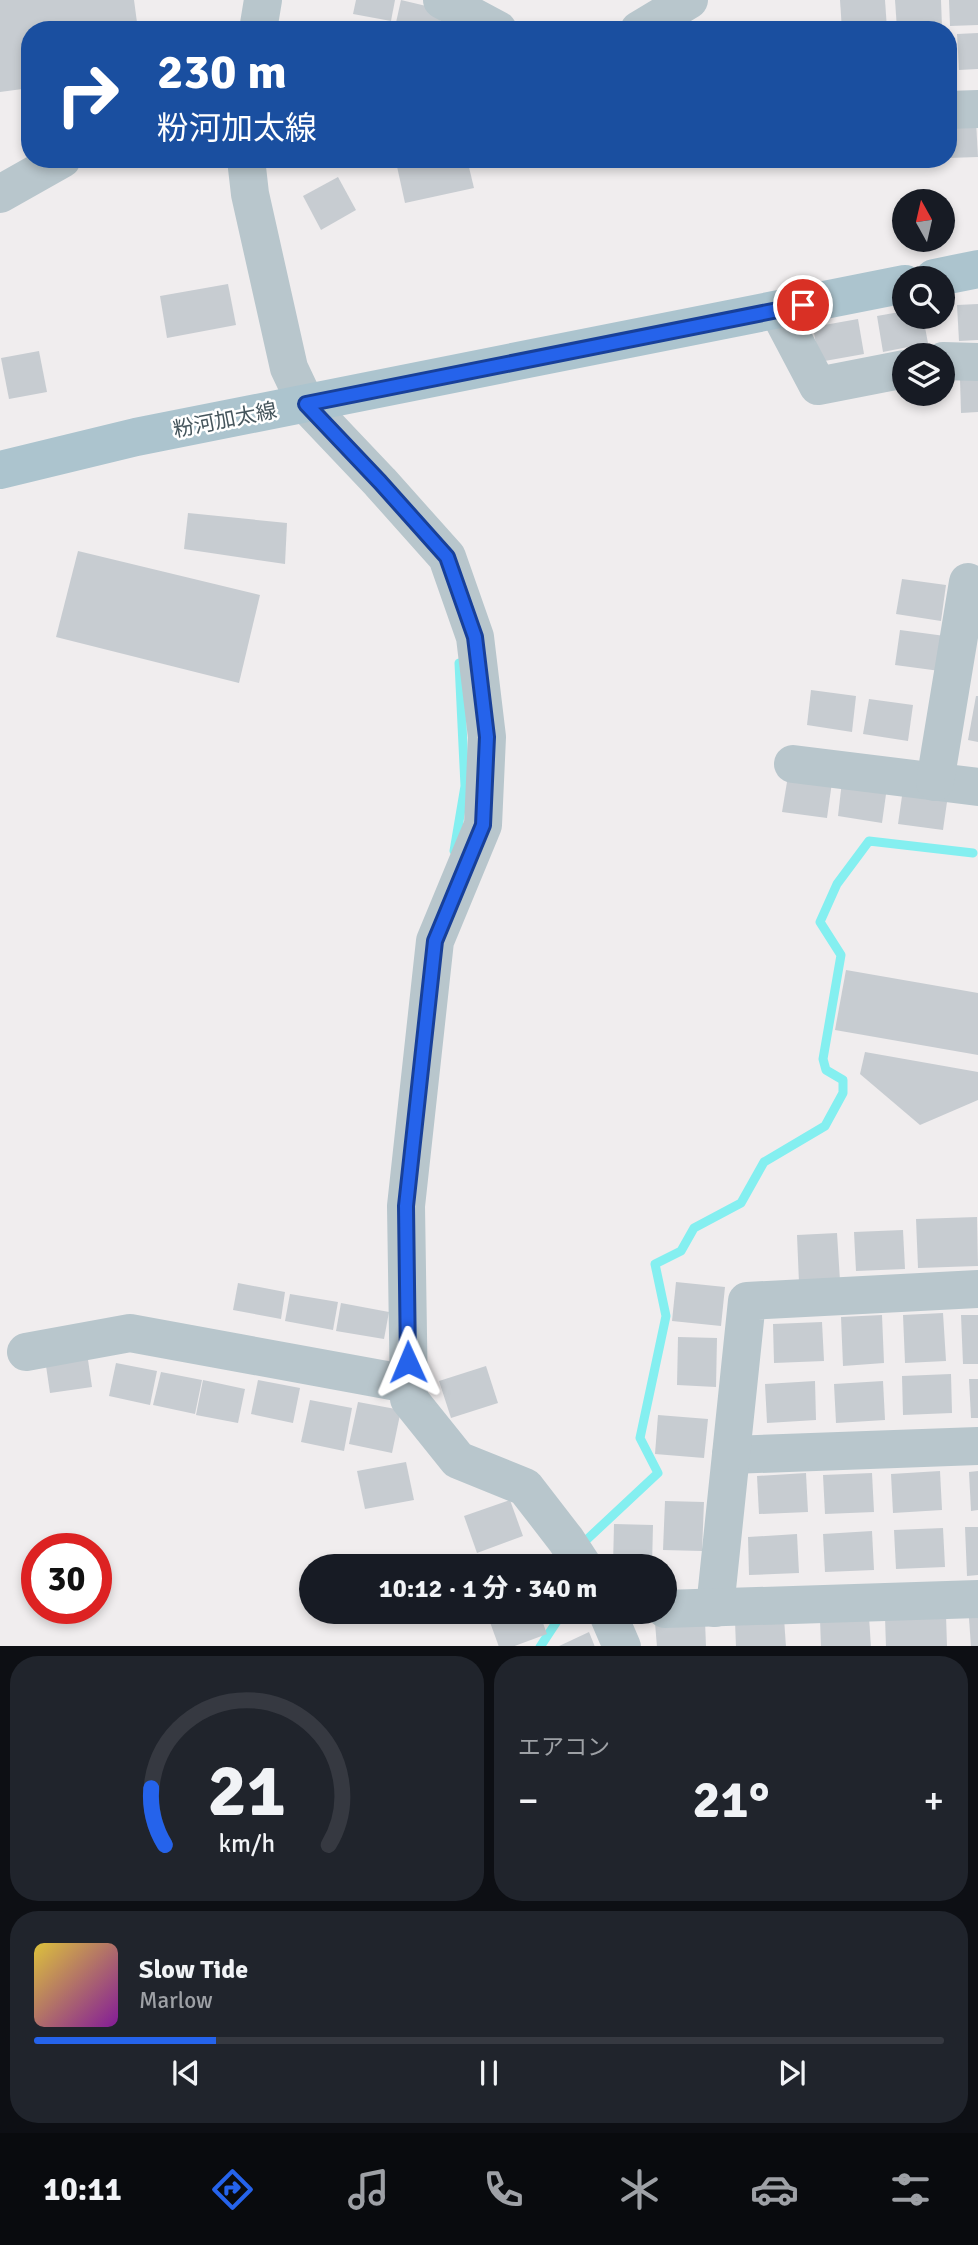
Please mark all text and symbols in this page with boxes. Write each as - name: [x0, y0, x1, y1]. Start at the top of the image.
- text: 230 m: [157, 42, 287, 102]
- icon: right: [42, 49, 133, 140]
- text: 粉河加太線: [157, 109, 317, 148]
- north arrow: [892, 189, 956, 252]
- map controls: [892, 189, 955, 406]
- button: search: [892, 266, 955, 329]
- pin: [773, 275, 833, 335]
- icon: arrive: [784, 286, 822, 324]
- button: layers: [892, 343, 955, 406]
- street label: 粉河加太線: [171, 397, 279, 443]
- position arrow: [371, 1325, 445, 1399]
- speed limit sign: 30: [21, 1533, 112, 1624]
- text: 10:12 · 1 分 · 340 m: [379, 1573, 597, 1605]
- text: エアコン: [518, 1733, 610, 1762]
- text: 21: [208, 1747, 286, 1836]
- text: 21°: [693, 1768, 769, 1832]
- text: −: [518, 1777, 539, 1824]
- text: +: [923, 1777, 944, 1824]
- text: km/h: [219, 1827, 275, 1858]
- text: Slow Tide: [139, 1954, 248, 1986]
- text: Marlow: [139, 1986, 213, 2015]
- icon: previous: [167, 2054, 205, 2092]
- icon: pause: [470, 2054, 508, 2092]
- icon: next: [773, 2054, 811, 2092]
- icon: directions: [208, 2165, 257, 2214]
- icon: music: [344, 2165, 393, 2214]
- icon: phone: [479, 2165, 528, 2214]
- icon: climate: [615, 2165, 664, 2214]
- icon: car: [750, 2165, 799, 2214]
- icon: filters: [886, 2165, 935, 2214]
- text: 10:11: [43, 2170, 122, 2209]

